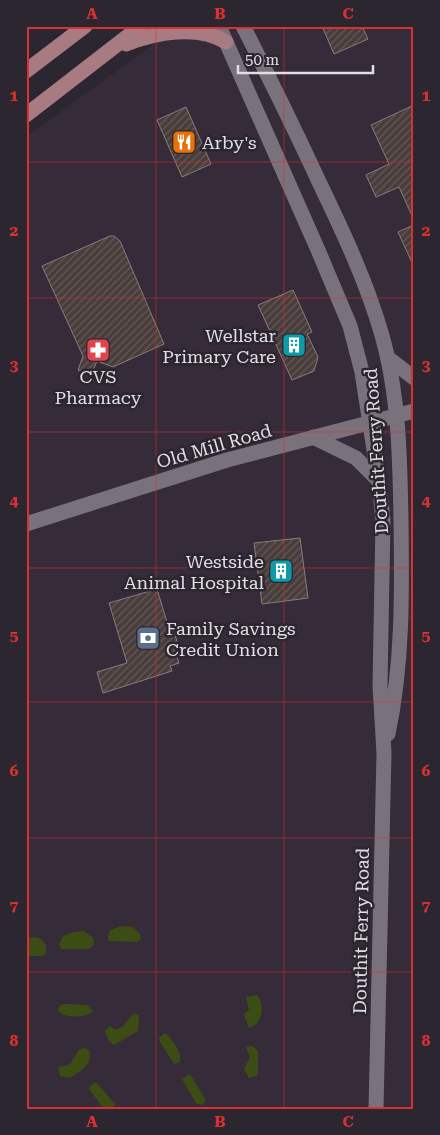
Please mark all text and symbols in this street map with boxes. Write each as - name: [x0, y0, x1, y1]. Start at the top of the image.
- text: A: [86, 4, 98, 23]
- text: B: [214, 4, 226, 23]
- text: C: [342, 4, 354, 23]
- scale bar: [238, 42, 372, 74]
- text: 50 m: [245, 51, 280, 69]
- text: 1: [10, 86, 19, 105]
- text: 1: [422, 86, 431, 105]
- restaurant icon: Arby's: [171, 129, 197, 155]
- place label: Arby's: [202, 132, 257, 153]
- text: 2: [10, 221, 19, 240]
- text: 2: [422, 221, 431, 240]
- place label: Wellstar Primary Care: [162, 325, 276, 367]
- building icon: Wellstar Primary Care: [281, 332, 307, 358]
- pharmacy icon: CVS Pharmacy: [85, 337, 111, 363]
- text: 3: [10, 356, 19, 375]
- text: 3: [422, 356, 431, 375]
- place label: CVS Pharmacy: [54, 366, 142, 408]
- street label: Douthit Ferry Road: [360, 367, 392, 535]
- street label: Old Mill Road: [154, 419, 274, 472]
- text: 4: [10, 491, 19, 510]
- text: 4: [422, 491, 431, 510]
- place label: Westside Animal Hospital: [124, 551, 264, 593]
- building icon: Westside Animal Hospital: [268, 558, 294, 584]
- place label: Family Savings Credit Union: [166, 618, 296, 660]
- bank icon: Family Savings Credit Union: [135, 625, 161, 651]
- text: 5: [10, 626, 19, 645]
- text: 5: [422, 626, 431, 645]
- text: 6: [10, 761, 19, 780]
- text: 6: [422, 761, 431, 780]
- street label: Douthit Ferry Road: [349, 847, 373, 1014]
- text: 7: [10, 896, 19, 915]
- text: 7: [422, 896, 431, 915]
- text: 8: [10, 1031, 19, 1050]
- text: 8: [422, 1031, 431, 1050]
- text: A: [86, 1112, 98, 1131]
- text: B: [214, 1112, 226, 1131]
- text: C: [342, 1112, 354, 1131]

